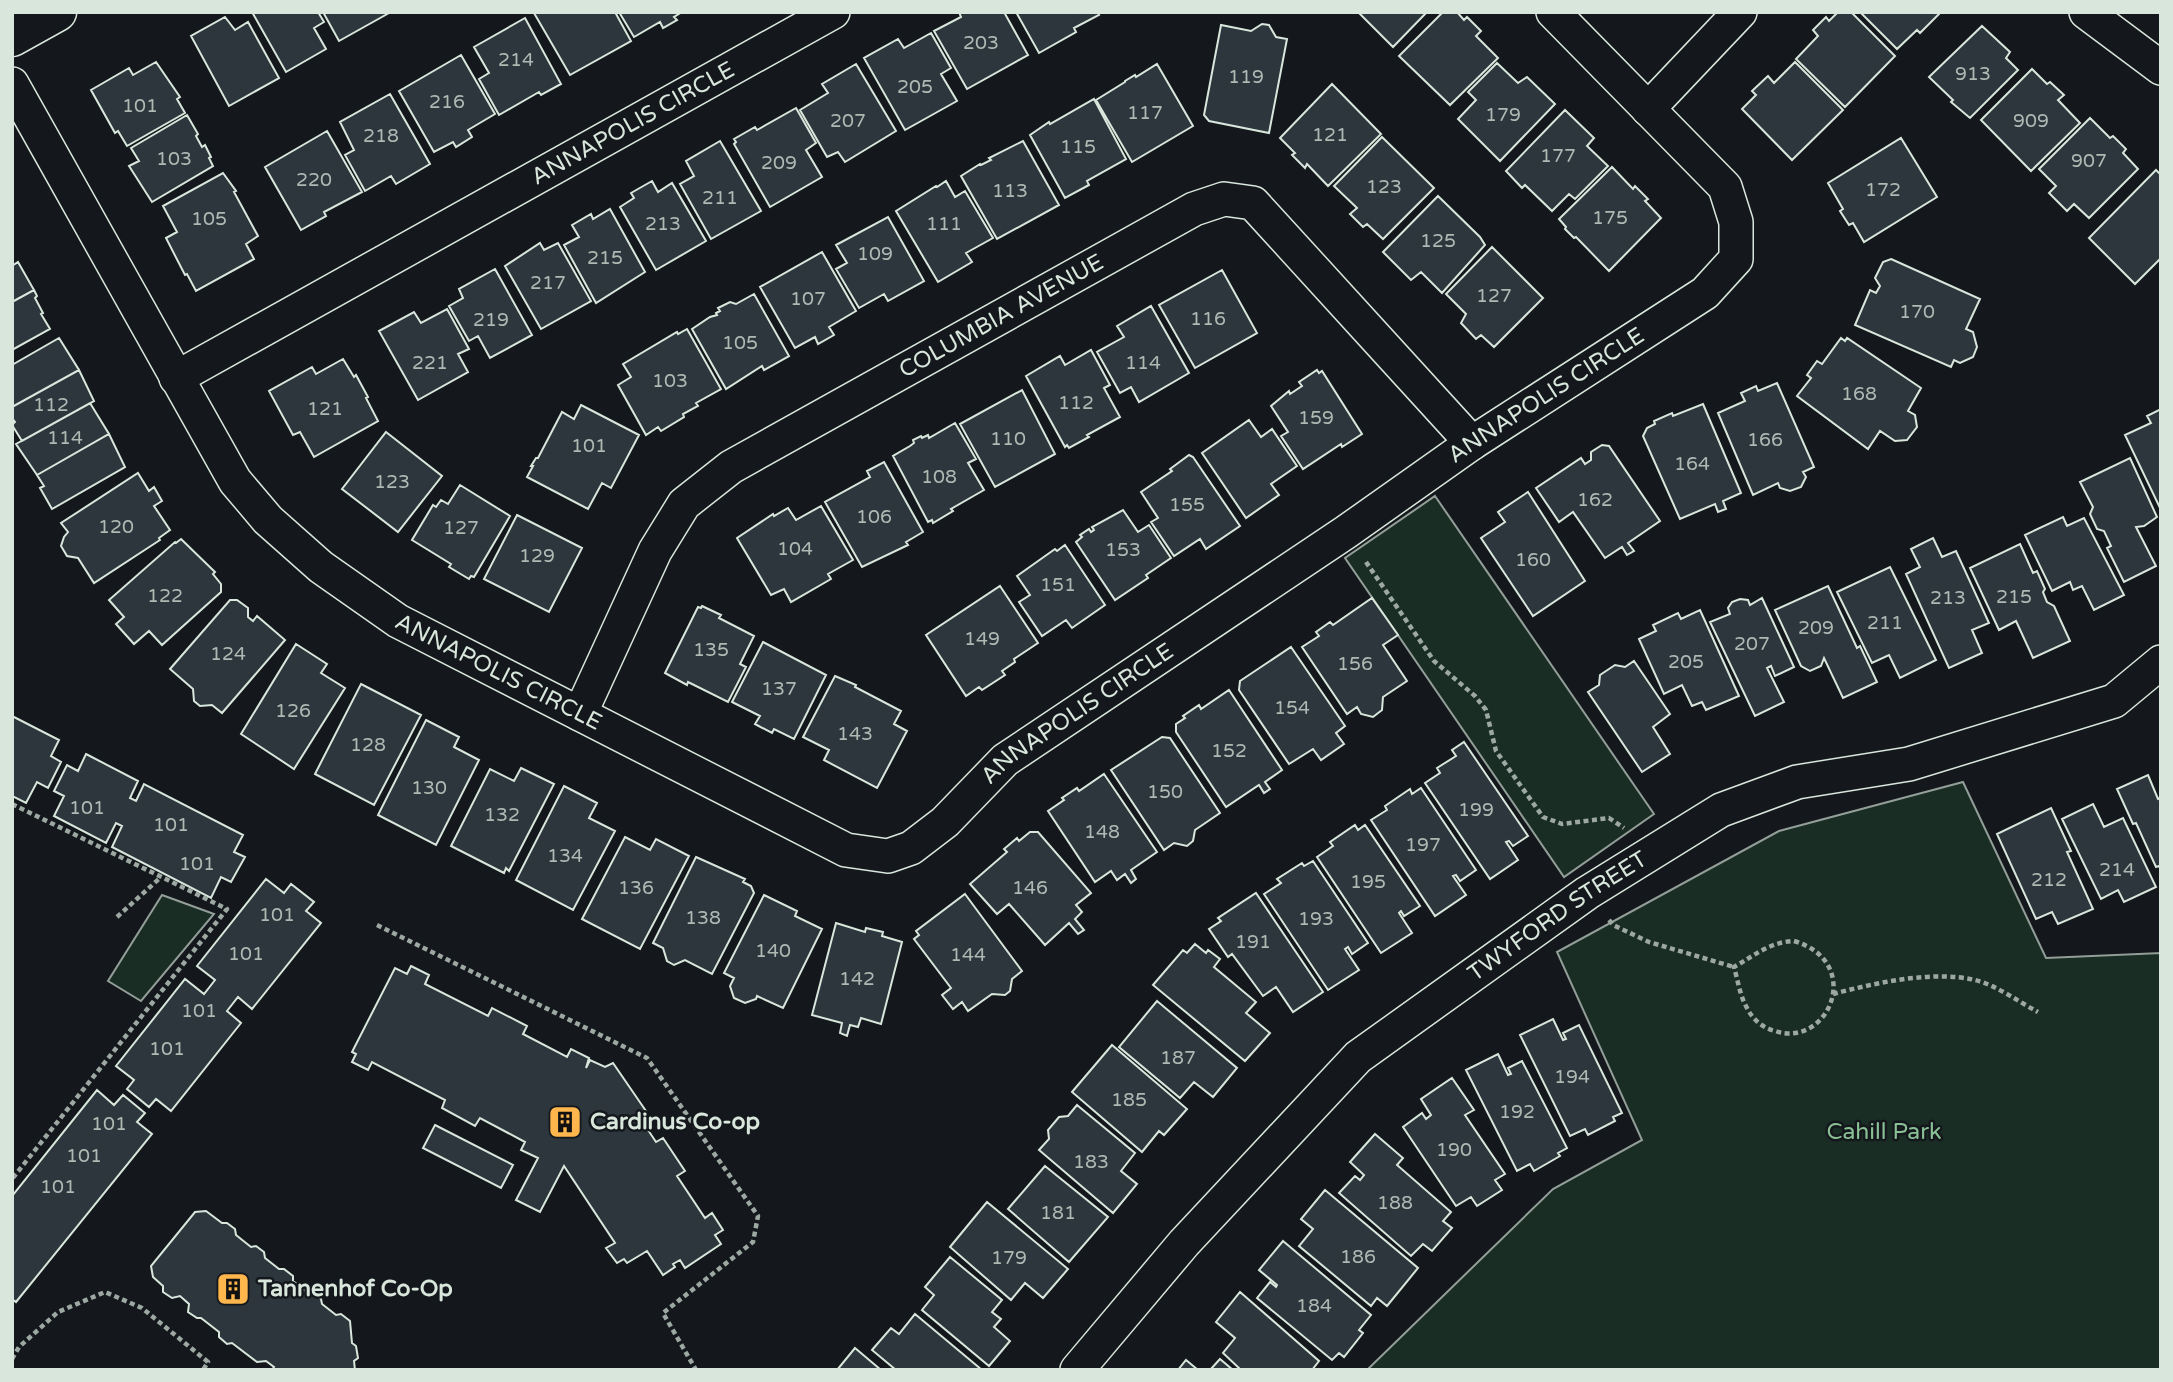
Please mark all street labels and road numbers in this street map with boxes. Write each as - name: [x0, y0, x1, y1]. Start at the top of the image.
- street label: ANNAPOLIS CIRCLE: [526, 56, 739, 191]
- street label: COLUMBIA AVENUE: [894, 248, 1109, 384]
- street label: ANNAPOLIS CIRCLE: [1443, 322, 1650, 469]
- street label: ANNAPOLIS CIRCLE: [390, 608, 606, 737]
- street label: ANNAPOLIS CIRCLE: [975, 637, 1179, 790]
- street label: TWYFORD STREET: [1463, 845, 1652, 988]

